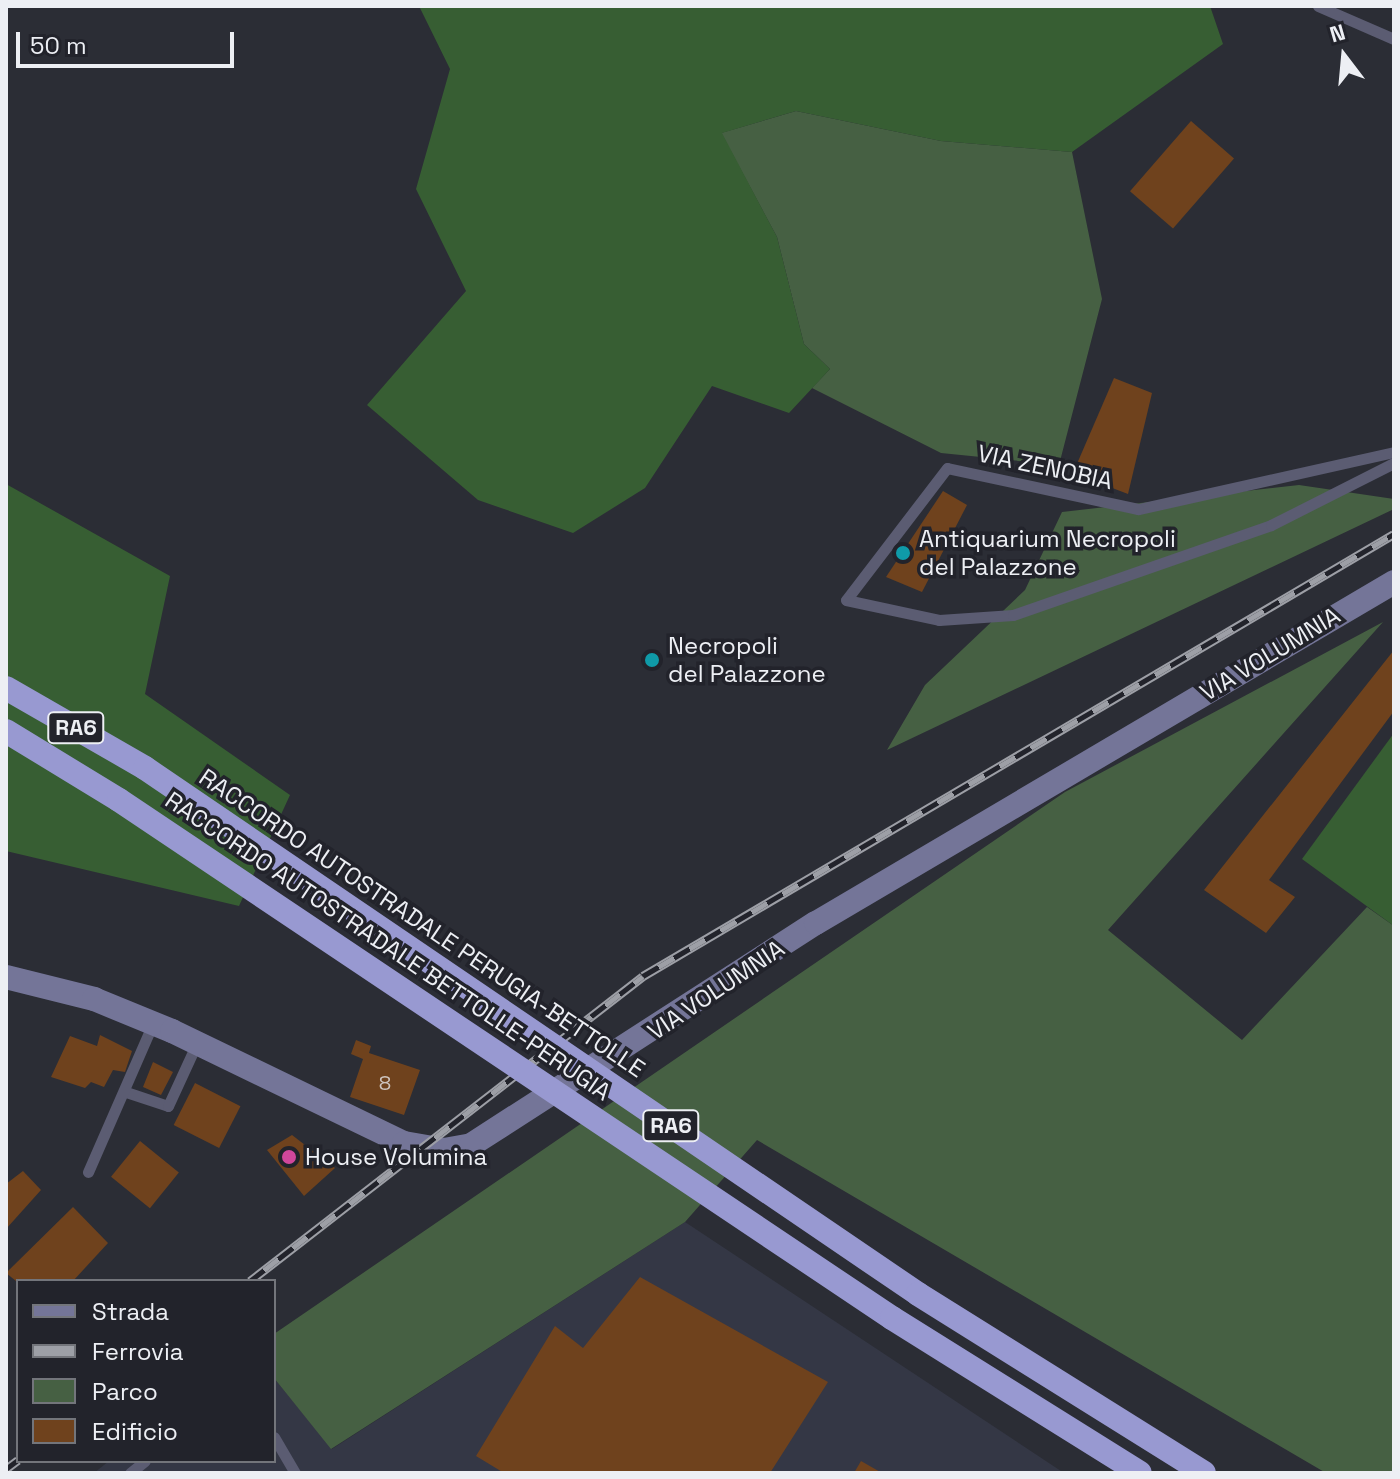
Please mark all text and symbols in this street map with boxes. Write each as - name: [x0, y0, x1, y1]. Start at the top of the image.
- scale bar: [20, 16, 238, 66]
- north arrow: [1304, 16, 1384, 96]
- text: N: [1326, 17, 1348, 48]
- text: 50 m: [30, 30, 87, 61]
- street label: VIA ZENOBIA: [975, 439, 1115, 495]
- place label: Antiquarium Necropoli del Palazzone: [919, 525, 1176, 581]
- marker: Antiquarium Necropoli del Palazzone: [894, 544, 912, 562]
- street label: VIA VOLUMNIA: [1194, 601, 1346, 707]
- place label: Necropoli del Palazzone: [668, 632, 826, 688]
- marker: Necropoli del Palazzone: [643, 651, 661, 669]
- road number: RA6: [46, 710, 106, 746]
- street label: RACCORDO AUTOSTRADALE PERUGIA-BETTOLLE: [194, 762, 650, 1084]
- street label: RACCORDO AUTOSTRADALE BETTOLLE-PERUGIA: [160, 785, 616, 1107]
- street label: VIA VOLUMNIA: [642, 934, 790, 1046]
- house number: 8: [379, 1071, 391, 1095]
- road number: RA6: [641, 1108, 701, 1144]
- place label: House Volumina: [305, 1143, 488, 1171]
- marker: House Volumina: [280, 1148, 298, 1166]
- legend: [16, 1279, 276, 1463]
- text: Strada: [92, 1296, 169, 1327]
- text: Ferrovia: [92, 1336, 184, 1367]
- text: Parco: [92, 1376, 158, 1407]
- text: Edificio: [92, 1416, 178, 1447]

